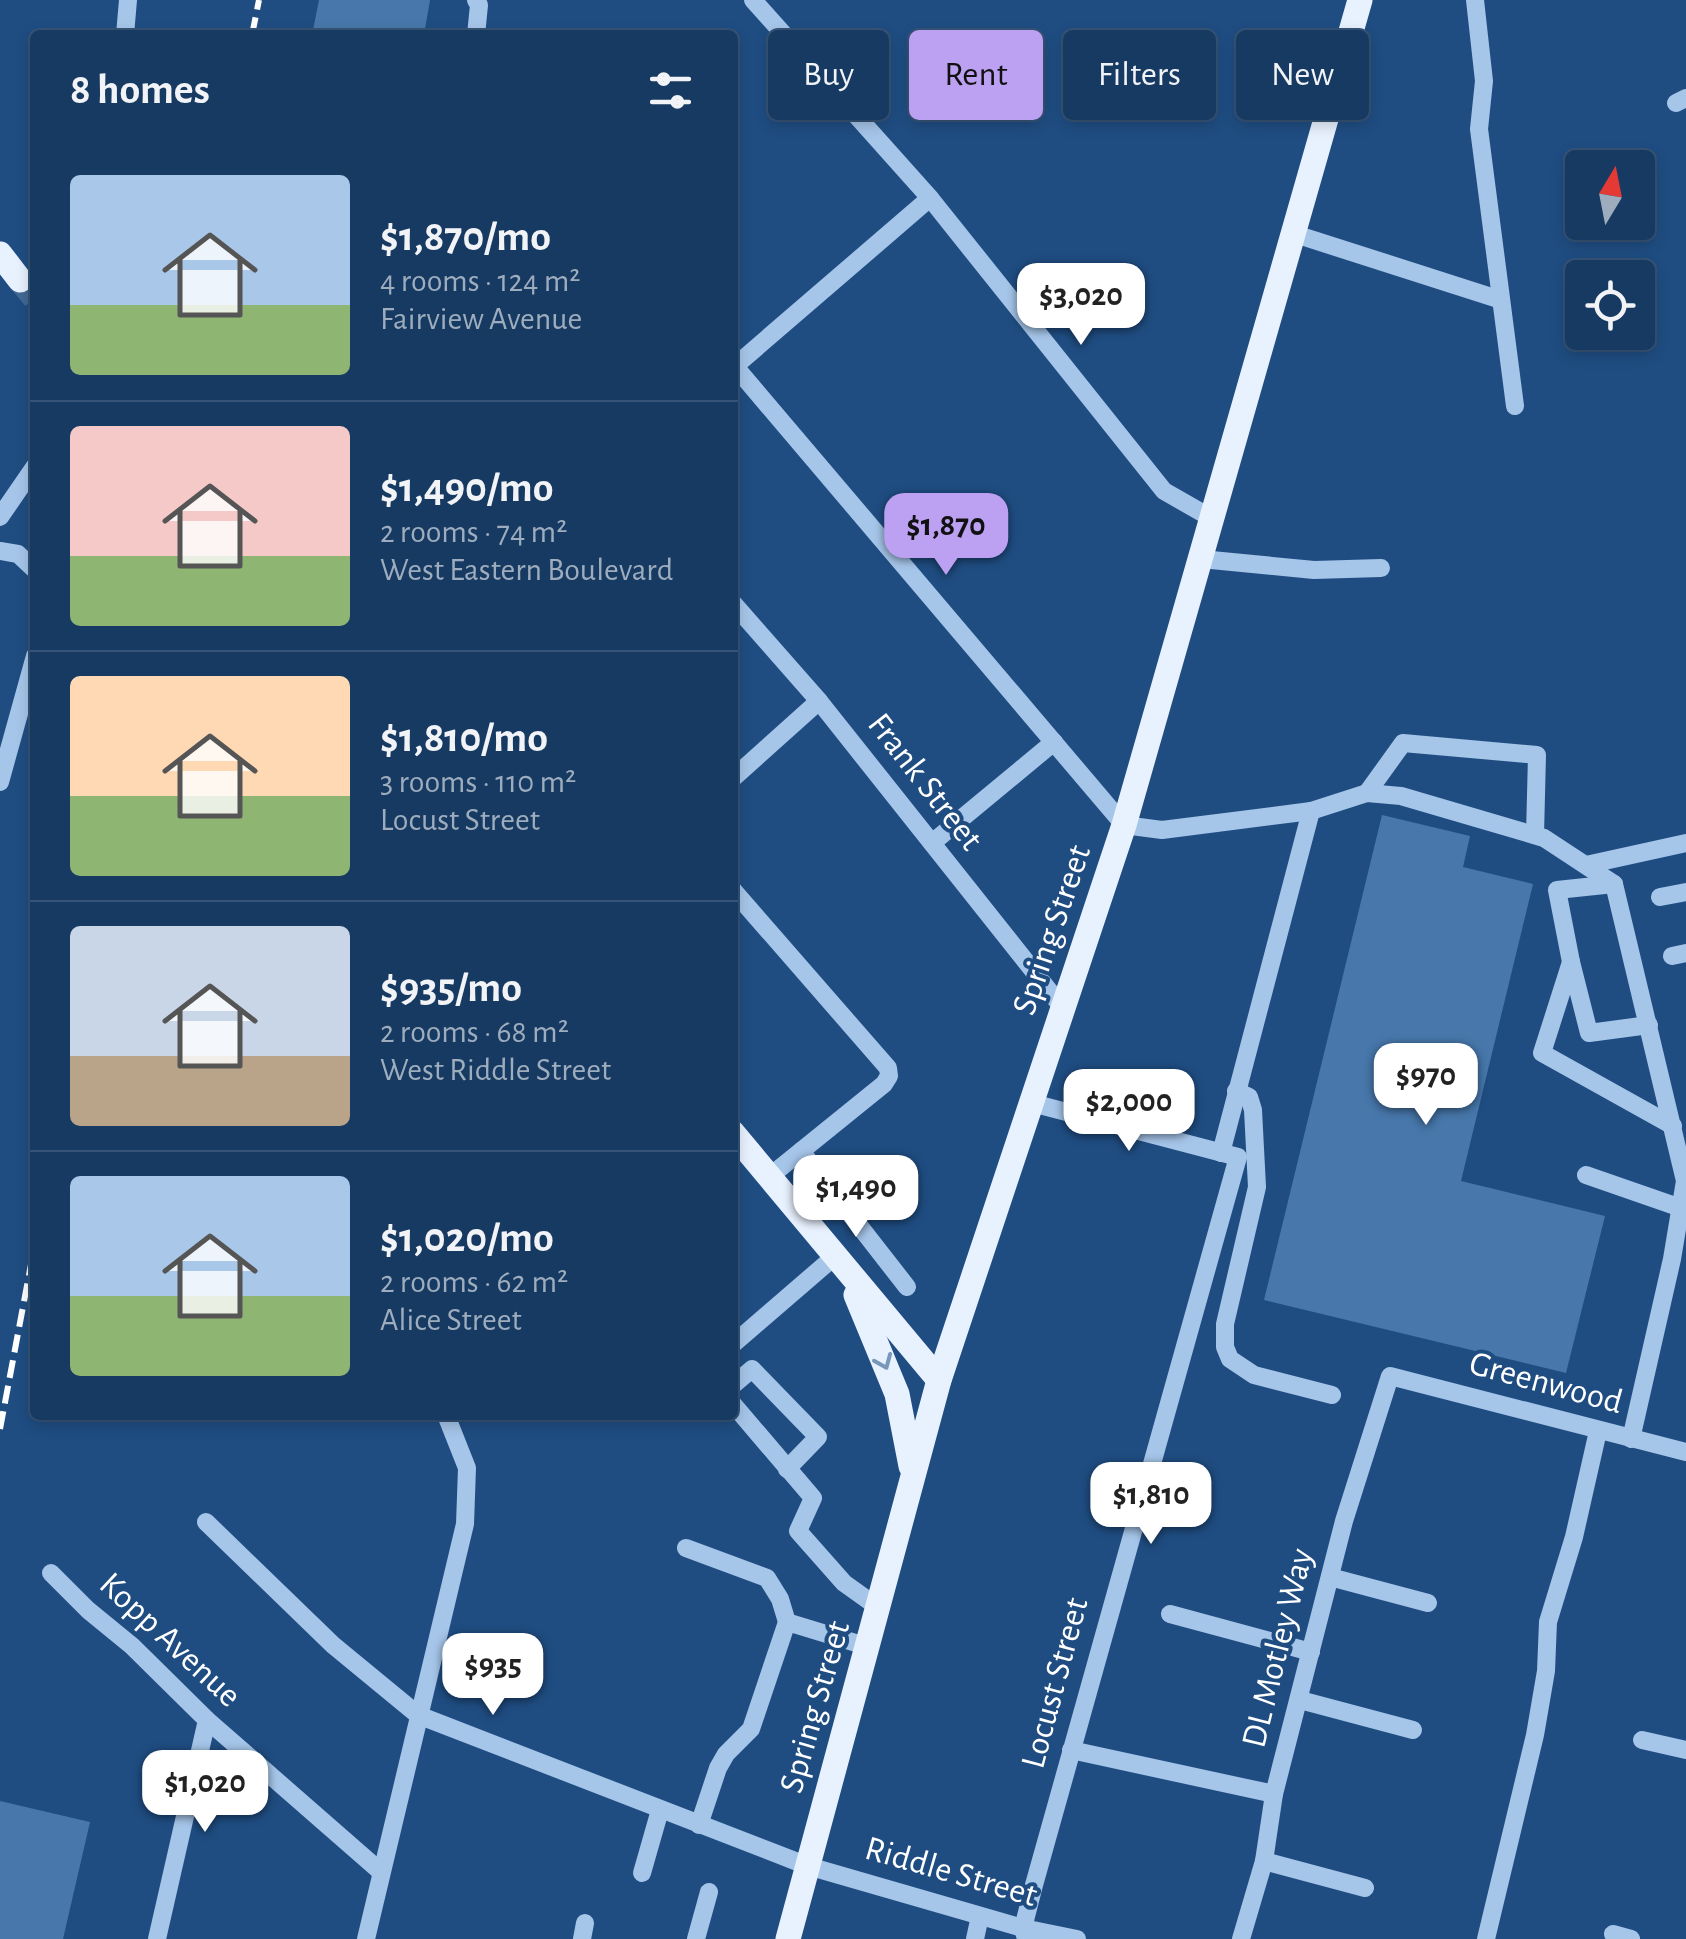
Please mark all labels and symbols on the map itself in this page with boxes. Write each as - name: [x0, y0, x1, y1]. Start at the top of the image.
- north arrow: [1565, 150, 1655, 240]
- pin: $3,020: [1000, 263, 1162, 348]
- pin: $1,870: [865, 493, 1027, 578]
- street label: Frank Street: [861, 707, 989, 857]
- street label: Spring Street: [1007, 841, 1097, 1019]
- pin: $970: [1367, 1043, 1485, 1128]
- pin: $2,000: [1048, 1069, 1210, 1154]
- pin: $1,490: [775, 1155, 937, 1240]
- street label: Greenwood: [1466, 1346, 1626, 1420]
- one-way arrow: [872, 1352, 892, 1370]
- pin: $1,810: [1070, 1462, 1232, 1547]
- street label: DL Motley Way: [1236, 1545, 1320, 1751]
- street label: Kopp Avenue: [93, 1566, 247, 1714]
- street label: Locust Street: [1015, 1594, 1095, 1772]
- street label: Spring Street: [774, 1617, 856, 1797]
- pin: $935: [434, 1633, 552, 1718]
- pin: $1,020: [124, 1750, 286, 1835]
- street label: Riddle Street: [861, 1831, 1041, 1913]

